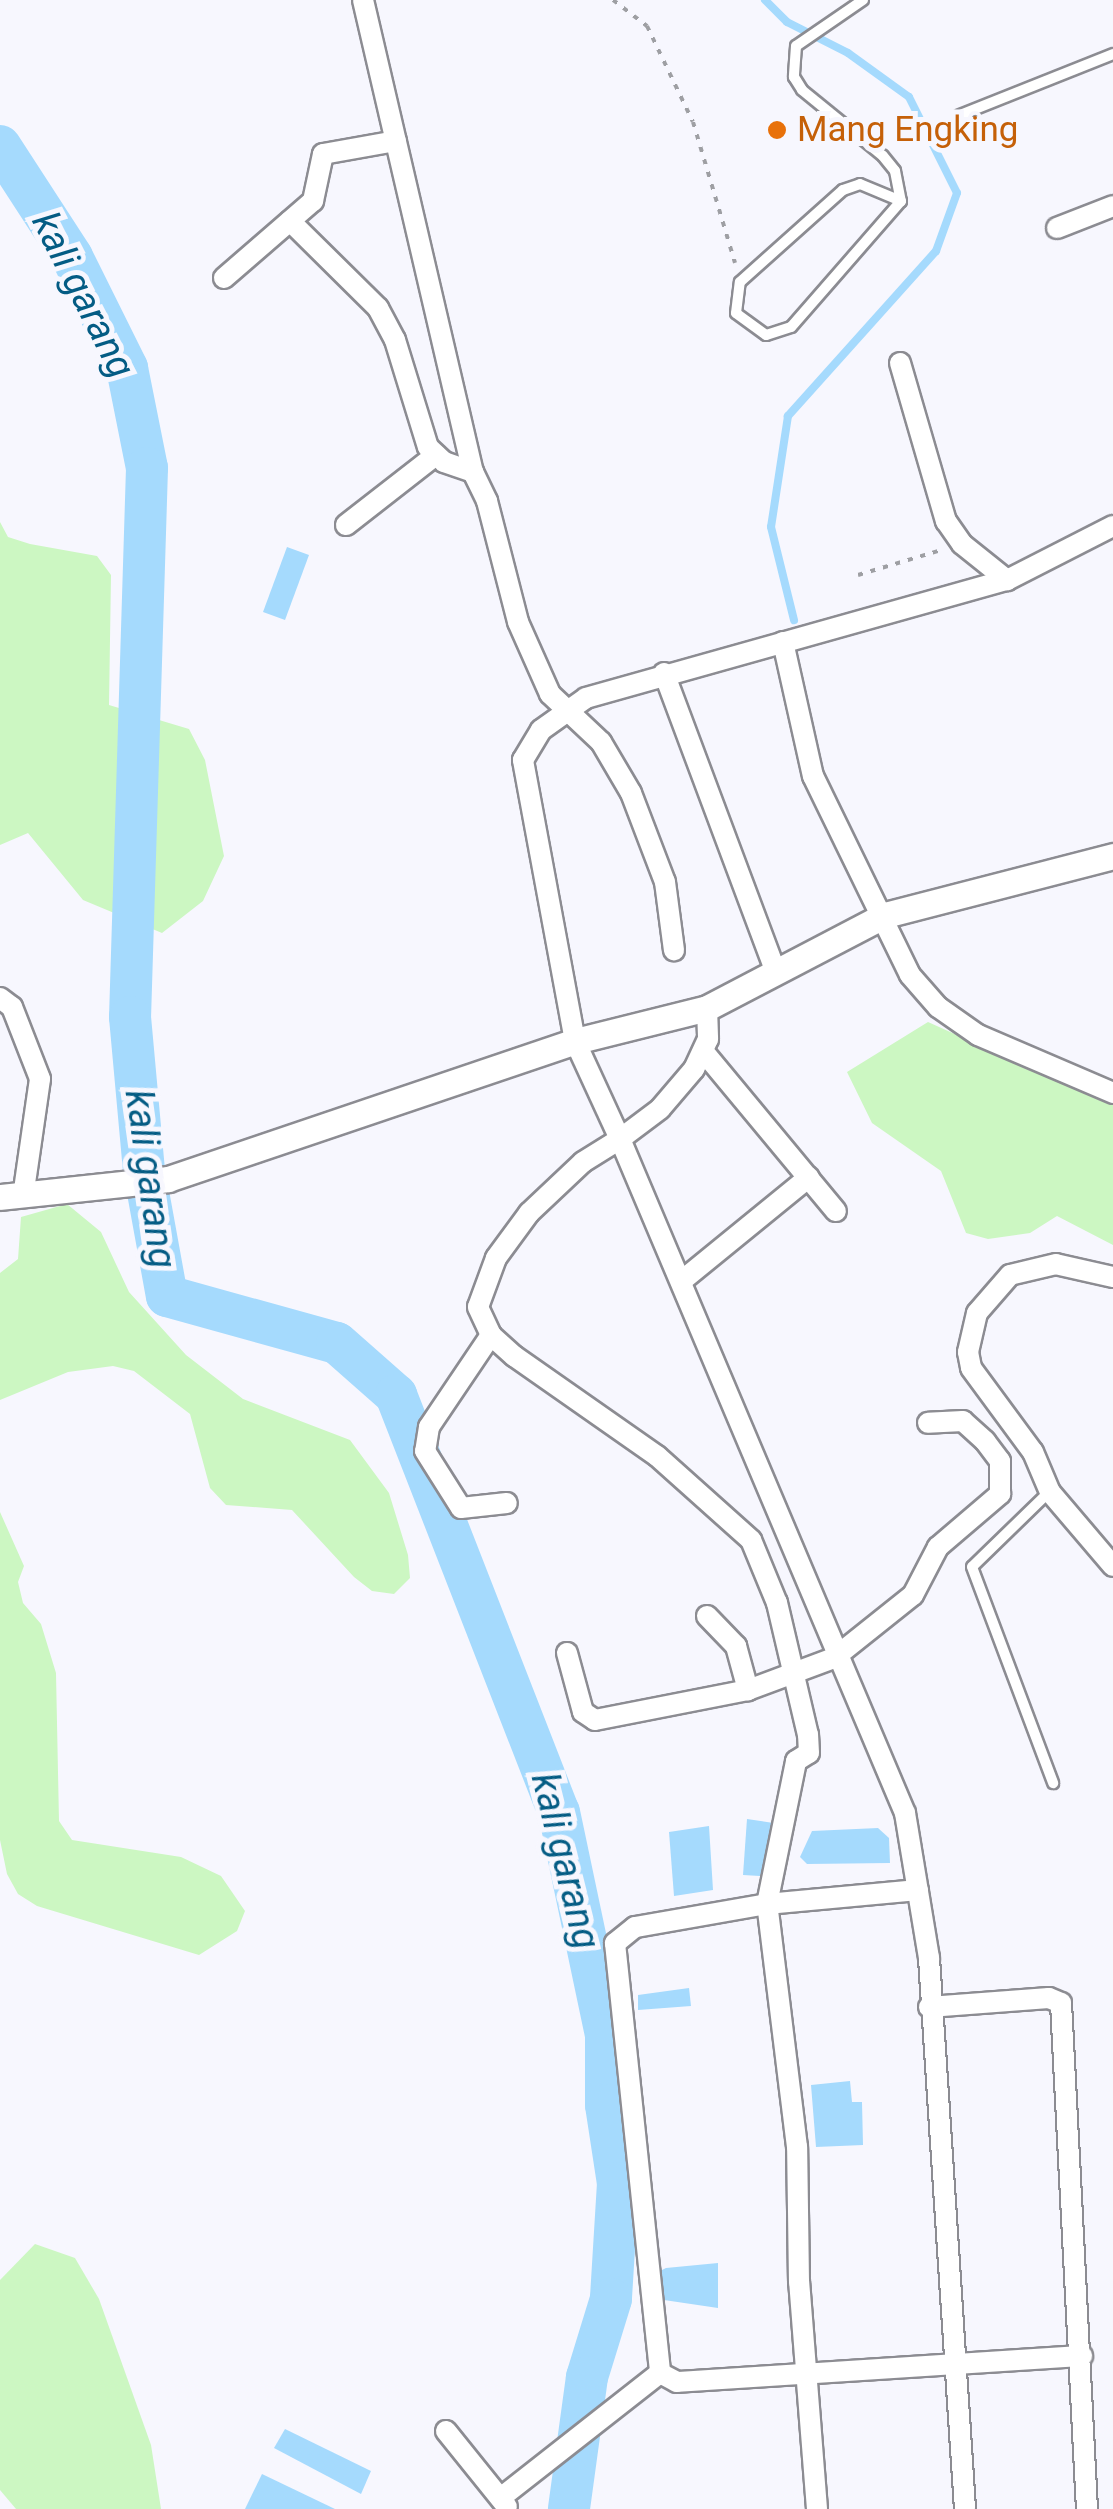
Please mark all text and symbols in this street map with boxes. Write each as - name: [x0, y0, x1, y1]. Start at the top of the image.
- place label: Mang Engking: [797, 109, 1018, 151]
- marker: Mang Engking: [766, 119, 788, 141]
- water label: kali garang: [22, 205, 144, 385]
- water label: kali garang: [115, 1087, 185, 1271]
- water label: kali garang: [521, 1768, 609, 1954]

